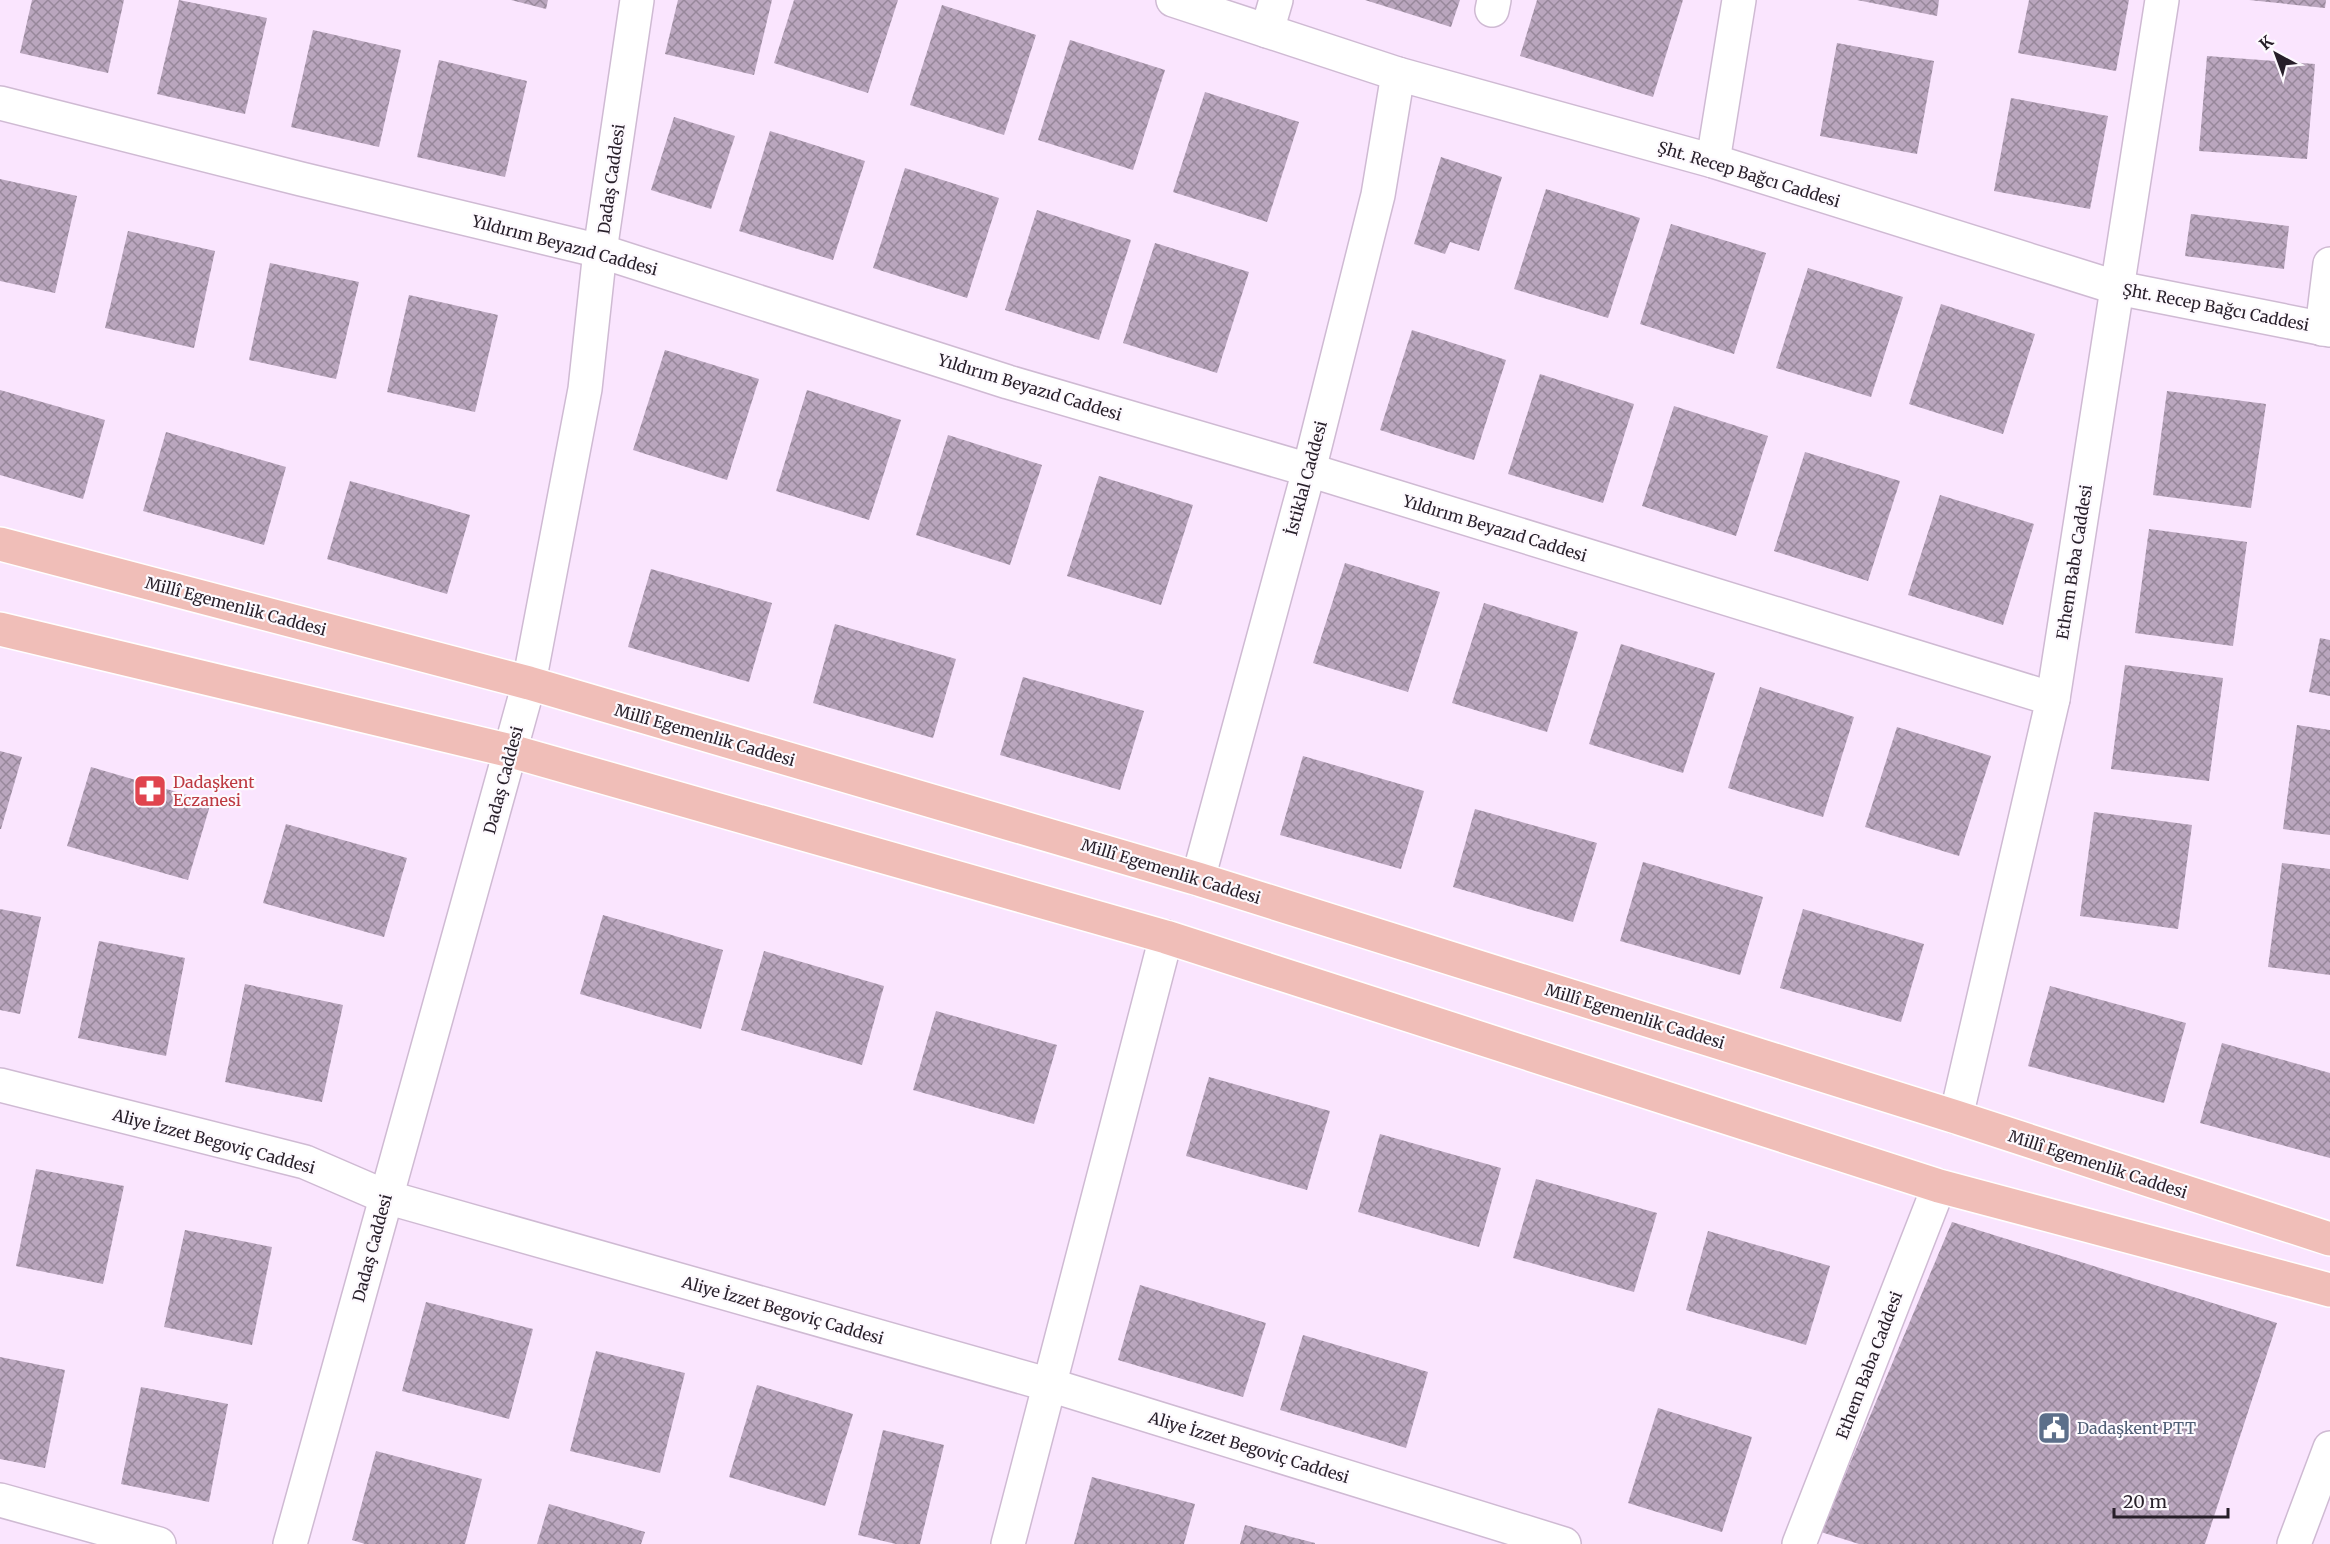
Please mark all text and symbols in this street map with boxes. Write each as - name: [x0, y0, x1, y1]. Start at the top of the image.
- north arrow: [2246, 24, 2306, 84]
- text: K: [2255, 31, 2277, 54]
- street label: Dadaş Caddesi: [593, 123, 629, 235]
- street label: Şht. Recep Bağcı Caddesi: [1655, 137, 1843, 211]
- street label: Yıldırım Beyazıd Caddesi: [469, 210, 660, 279]
- street label: Şht. Recep Bağcı Caddesi: [2121, 279, 2311, 335]
- street label: Yıldırım Beyazıd Caddesi: [935, 349, 1124, 425]
- street label: İstiklal Caddesi: [1281, 419, 1331, 537]
- street label: Ethem Baba Caddesi: [2052, 483, 2096, 641]
- street label: Yıldırım Beyazıd Caddesi: [1400, 490, 1589, 566]
- street label: Millî Egemenlik Caddesi: [143, 572, 329, 640]
- street label: Millî Egemenlik Caddesi: [613, 700, 797, 770]
- street label: Dadaş Caddesi: [479, 724, 527, 836]
- place label: Dadaşkent Eczanesi: [173, 772, 255, 810]
- pharmacy icon: Dadaşkent Eczanesi: [132, 773, 168, 809]
- street label: Millî Egemenlik Caddesi: [1079, 834, 1263, 908]
- street label: Millî Egemenlik Caddesi: [1543, 979, 1727, 1053]
- street label: Aliye İzzet Begoviç Caddesi: [110, 1104, 317, 1178]
- street label: Millî Egemenlik Caddesi: [2006, 1126, 2190, 1202]
- street label: Dadaş Caddesi: [348, 1192, 396, 1304]
- street label: Aliye İzzet Begoviç Caddesi: [679, 1271, 886, 1348]
- street label: Ethem Baba Caddesi: [1832, 1288, 1906, 1442]
- street label: Aliye İzzet Begoviç Caddesi: [1145, 1407, 1352, 1487]
- public building icon: Dadaşkent PTT: [2036, 1410, 2072, 1446]
- place label: Dadaşkent PTT: [2077, 1418, 2196, 1438]
- scale bar: [2114, 1481, 2228, 1519]
- text: 20 m: [2123, 1490, 2167, 1513]

